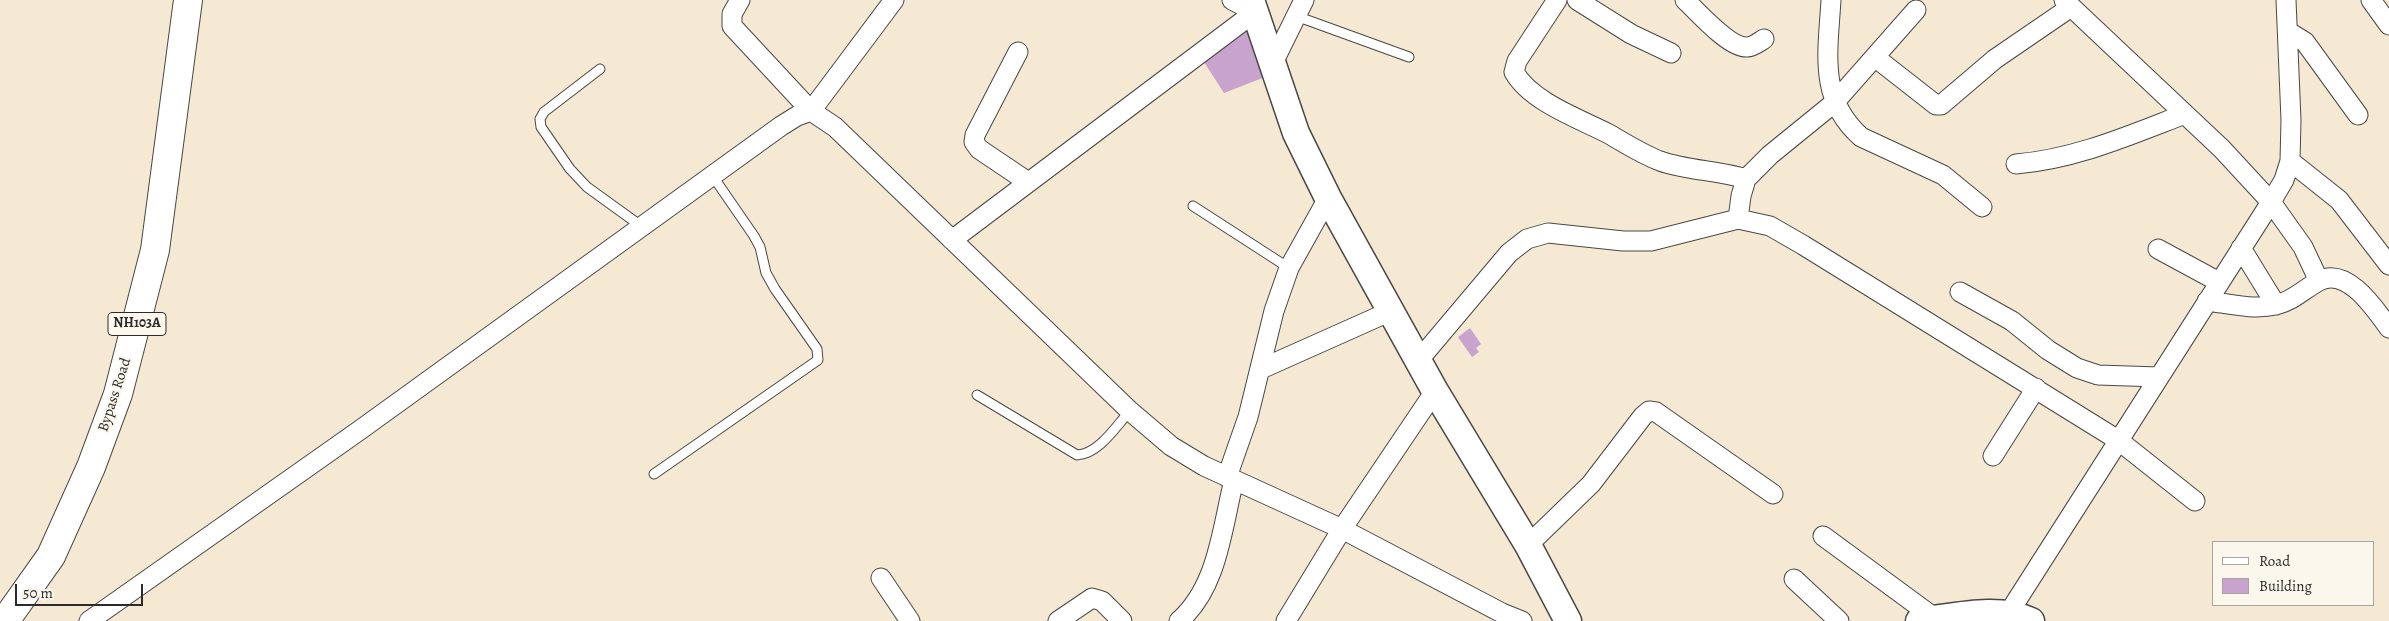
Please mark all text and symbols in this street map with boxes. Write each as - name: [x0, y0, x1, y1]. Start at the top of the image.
- road number: NH103A: [108, 312, 166, 336]
- street label: Bypass Road: [95, 356, 135, 434]
- legend: [2212, 541, 2374, 606]
- text: Road: [2259, 551, 2290, 571]
- scale bar: [18, 574, 145, 606]
- text: Building: [2259, 576, 2312, 596]
- text: 50 m: [23, 583, 53, 603]

